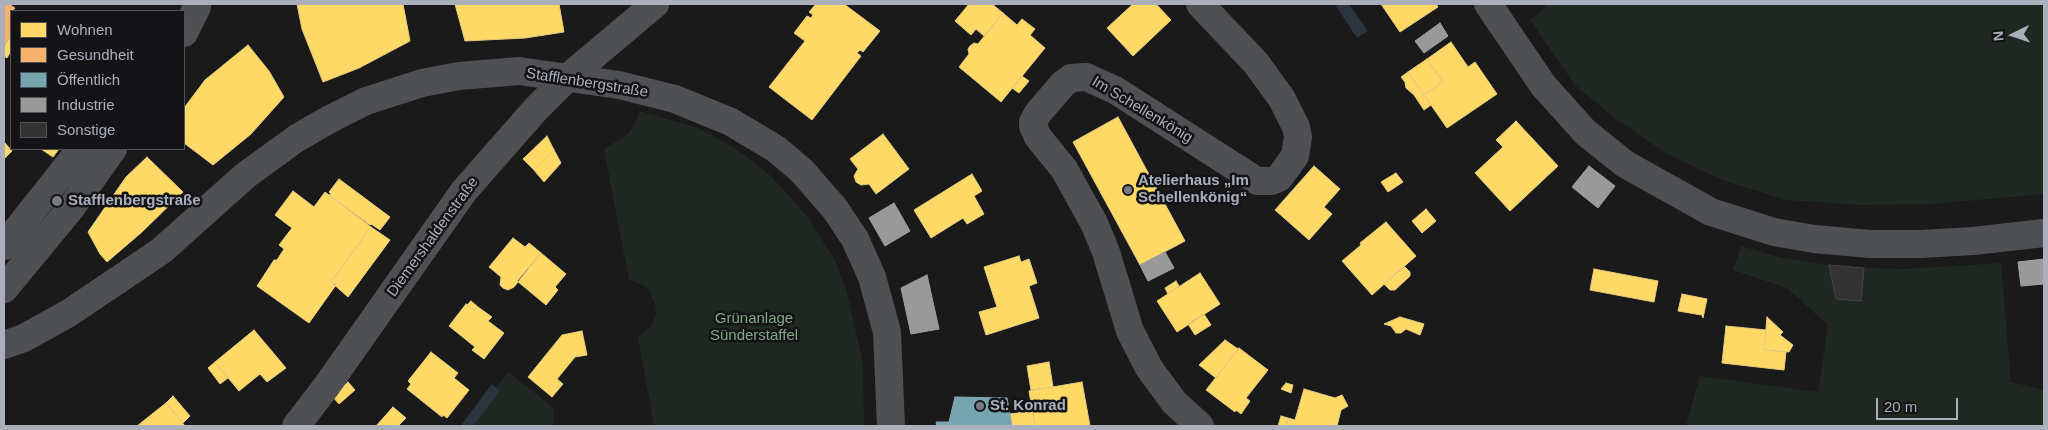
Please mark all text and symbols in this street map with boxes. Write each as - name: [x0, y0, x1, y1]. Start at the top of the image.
- legend: [10, 10, 185, 150]
- north arrow: [1988, 10, 2038, 60]
- text: Wohnen: [57, 21, 113, 38]
- text: N: [1990, 30, 2006, 42]
- text: Gesundheit: [57, 46, 134, 63]
- street label: Stafflenbergstraße: [525, 64, 649, 102]
- text: Öffentlich: [57, 71, 120, 88]
- street label: Im Schellenkönig: [1088, 73, 1196, 147]
- text: Industrie: [57, 96, 115, 113]
- text: Sonstige: [57, 121, 115, 138]
- place label: Atelierhaus „Im Schellenkönig“: [1138, 172, 1249, 207]
- street label: Diemershaldenstraße: [384, 174, 482, 300]
- marker: Atelierhaus „Im Schellenkönig“: [1122, 184, 1134, 196]
- place label: Stafflenbergstraße: [68, 192, 201, 210]
- marker: Stafflenbergstraße: [50, 194, 64, 208]
- park label: Grünanlage Sünderstaffel: [710, 310, 798, 345]
- scale bar: [1878, 388, 1960, 420]
- place label: St. Konrad: [990, 397, 1066, 415]
- text: 20 m: [1884, 398, 1917, 415]
- marker: St. Konrad: [974, 400, 986, 412]

